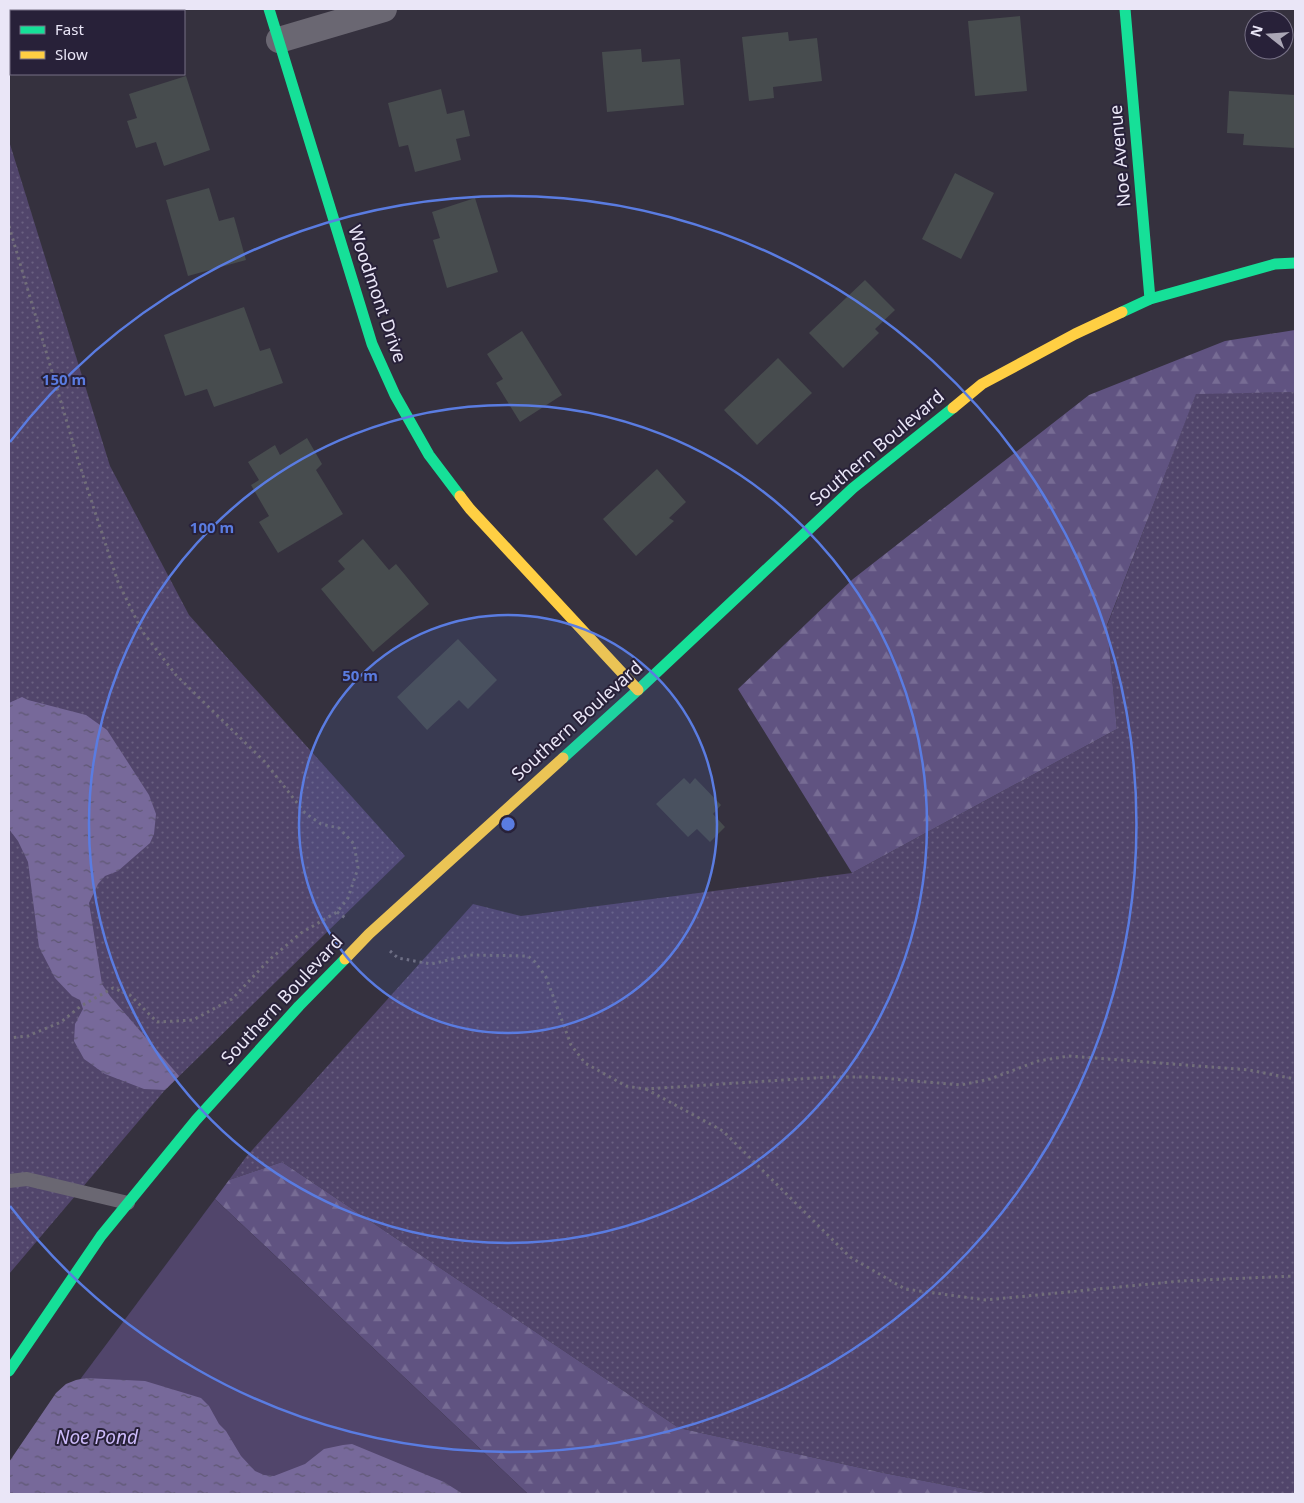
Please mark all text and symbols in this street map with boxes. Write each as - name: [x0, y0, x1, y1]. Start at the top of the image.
- legend: [10, 10, 185, 75]
- north arrow: [1244, 10, 1294, 60]
- text: Fast: [55, 19, 84, 39]
- text: N: [1245, 23, 1267, 39]
- text: Slow: [55, 44, 88, 64]
- street label: Noe Avenue: [1103, 104, 1135, 208]
- street label: Woodmont Drive: [343, 222, 413, 366]
- text: 150 m: [42, 369, 86, 389]
- street label: Southern Boulevard: [804, 384, 949, 511]
- text: 100 m: [190, 517, 234, 537]
- street label: Southern Boulevard: [506, 655, 647, 786]
- text: 50 m: [342, 665, 378, 685]
- centre of rings: [499, 815, 517, 833]
- street label: Southern Boulevard: [215, 930, 347, 1069]
- water label: Noe Pond: [56, 1424, 139, 1450]

